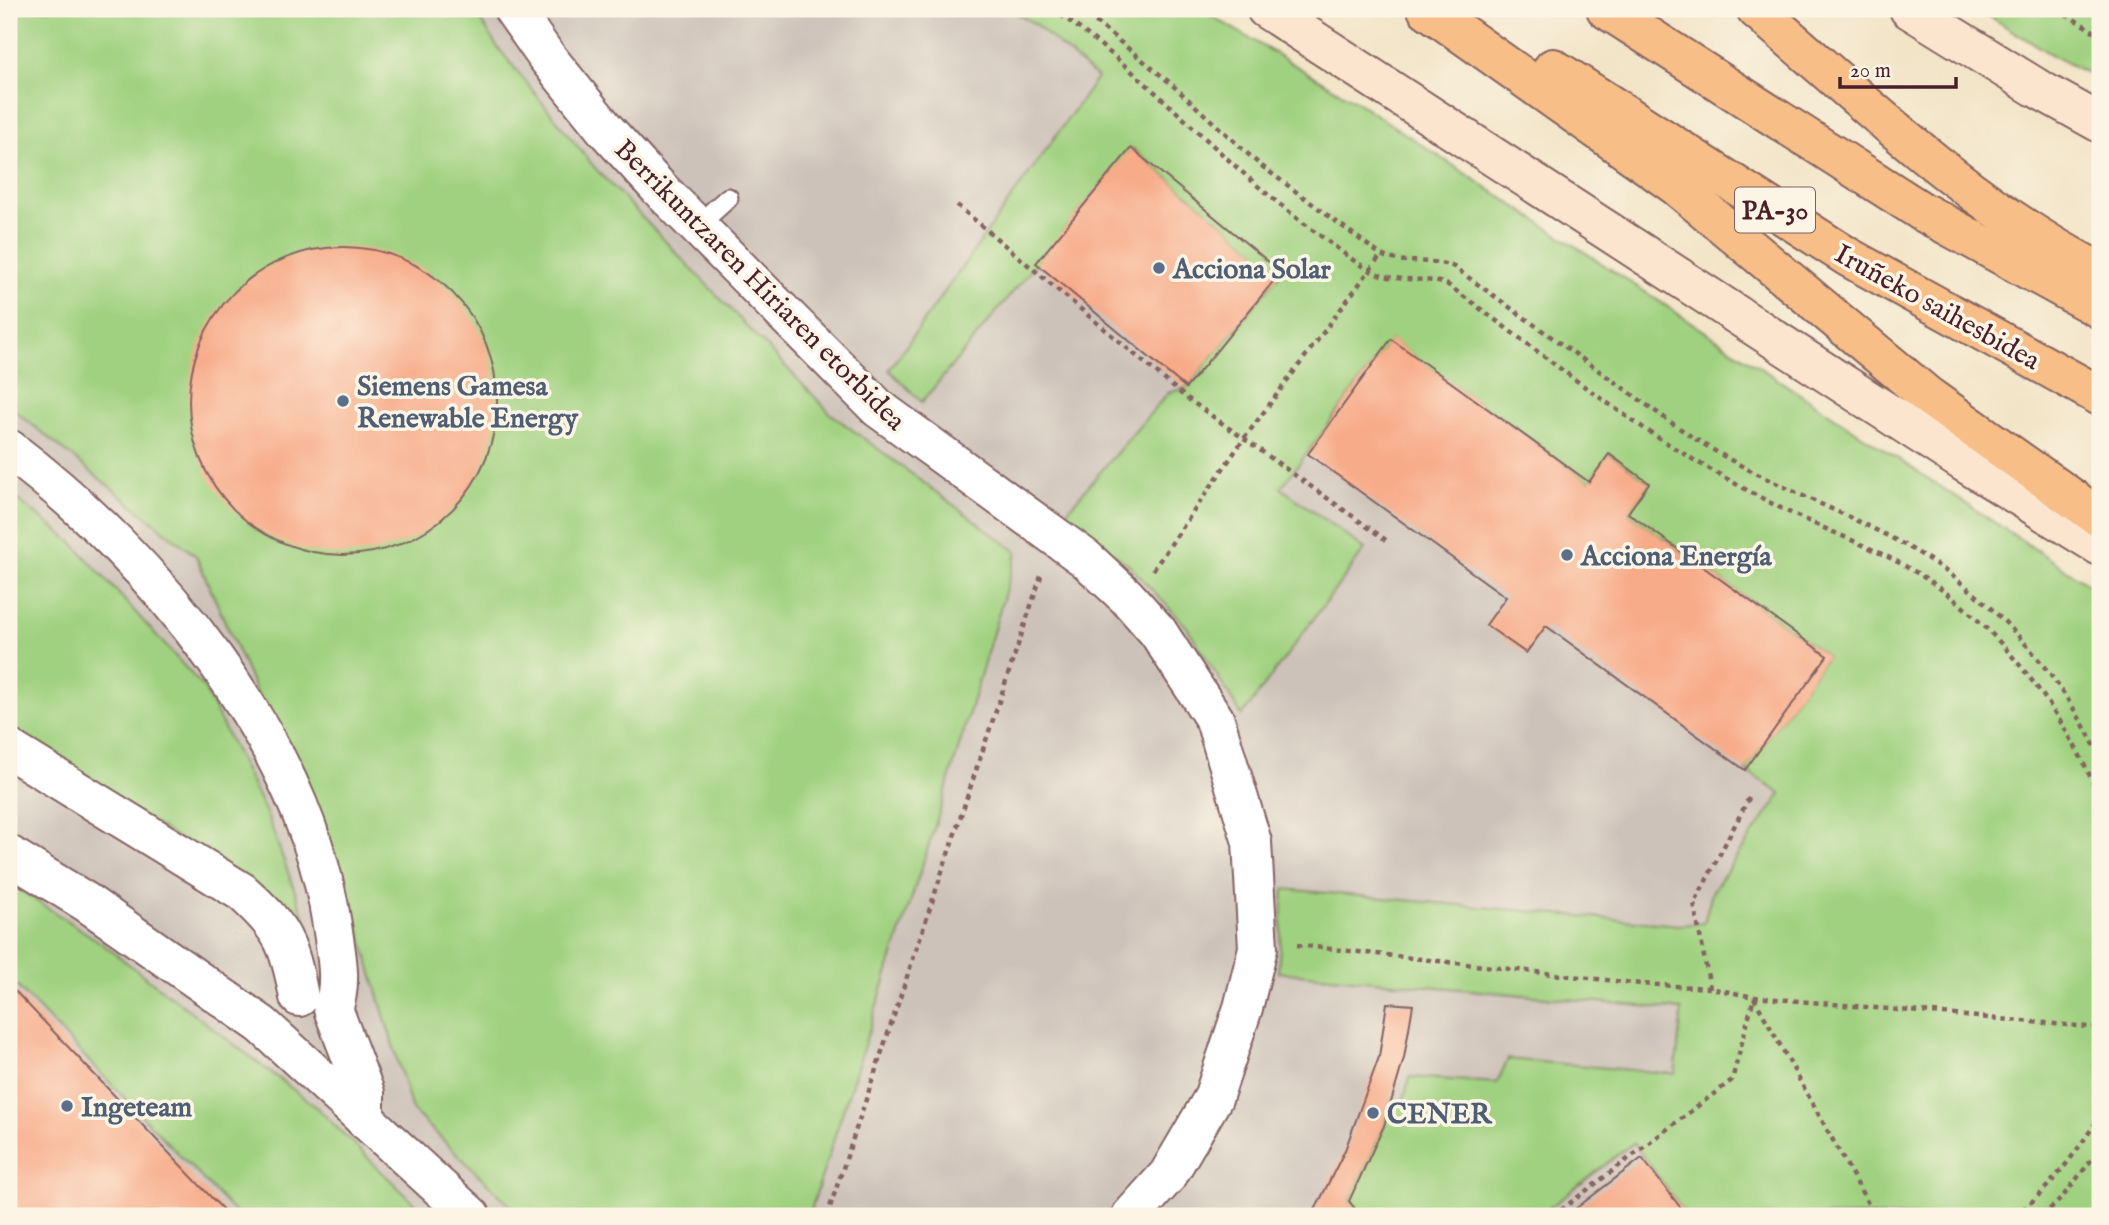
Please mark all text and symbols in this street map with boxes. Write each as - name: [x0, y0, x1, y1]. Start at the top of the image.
- scale bar: [1840, 46, 1955, 90]
- text: 20 m: [1850, 58, 1891, 85]
- street label: Berrikuntzaren Hiriaren etorbidea: [606, 133, 913, 439]
- road number: PA-30: [1735, 188, 1815, 232]
- street label: Iruñeko saihesbidea: [1828, 237, 2046, 380]
- place label: Acciona Solar: [1172, 253, 1332, 288]
- marker: Acciona Solar: [1151, 260, 1167, 276]
- place label: Siemens Gamesa Renewable Energy: [357, 370, 579, 437]
- marker: Siemens Gamesa Renewable Energy: [335, 393, 351, 409]
- place label: Acciona Energía: [1580, 540, 1773, 575]
- marker: Acciona Energía: [1559, 547, 1575, 563]
- place label: Ingeteam: [81, 1091, 193, 1126]
- marker: Ingeteam: [59, 1098, 75, 1114]
- place label: CENER: [1387, 1098, 1493, 1133]
- marker: CENER: [1365, 1105, 1381, 1121]

